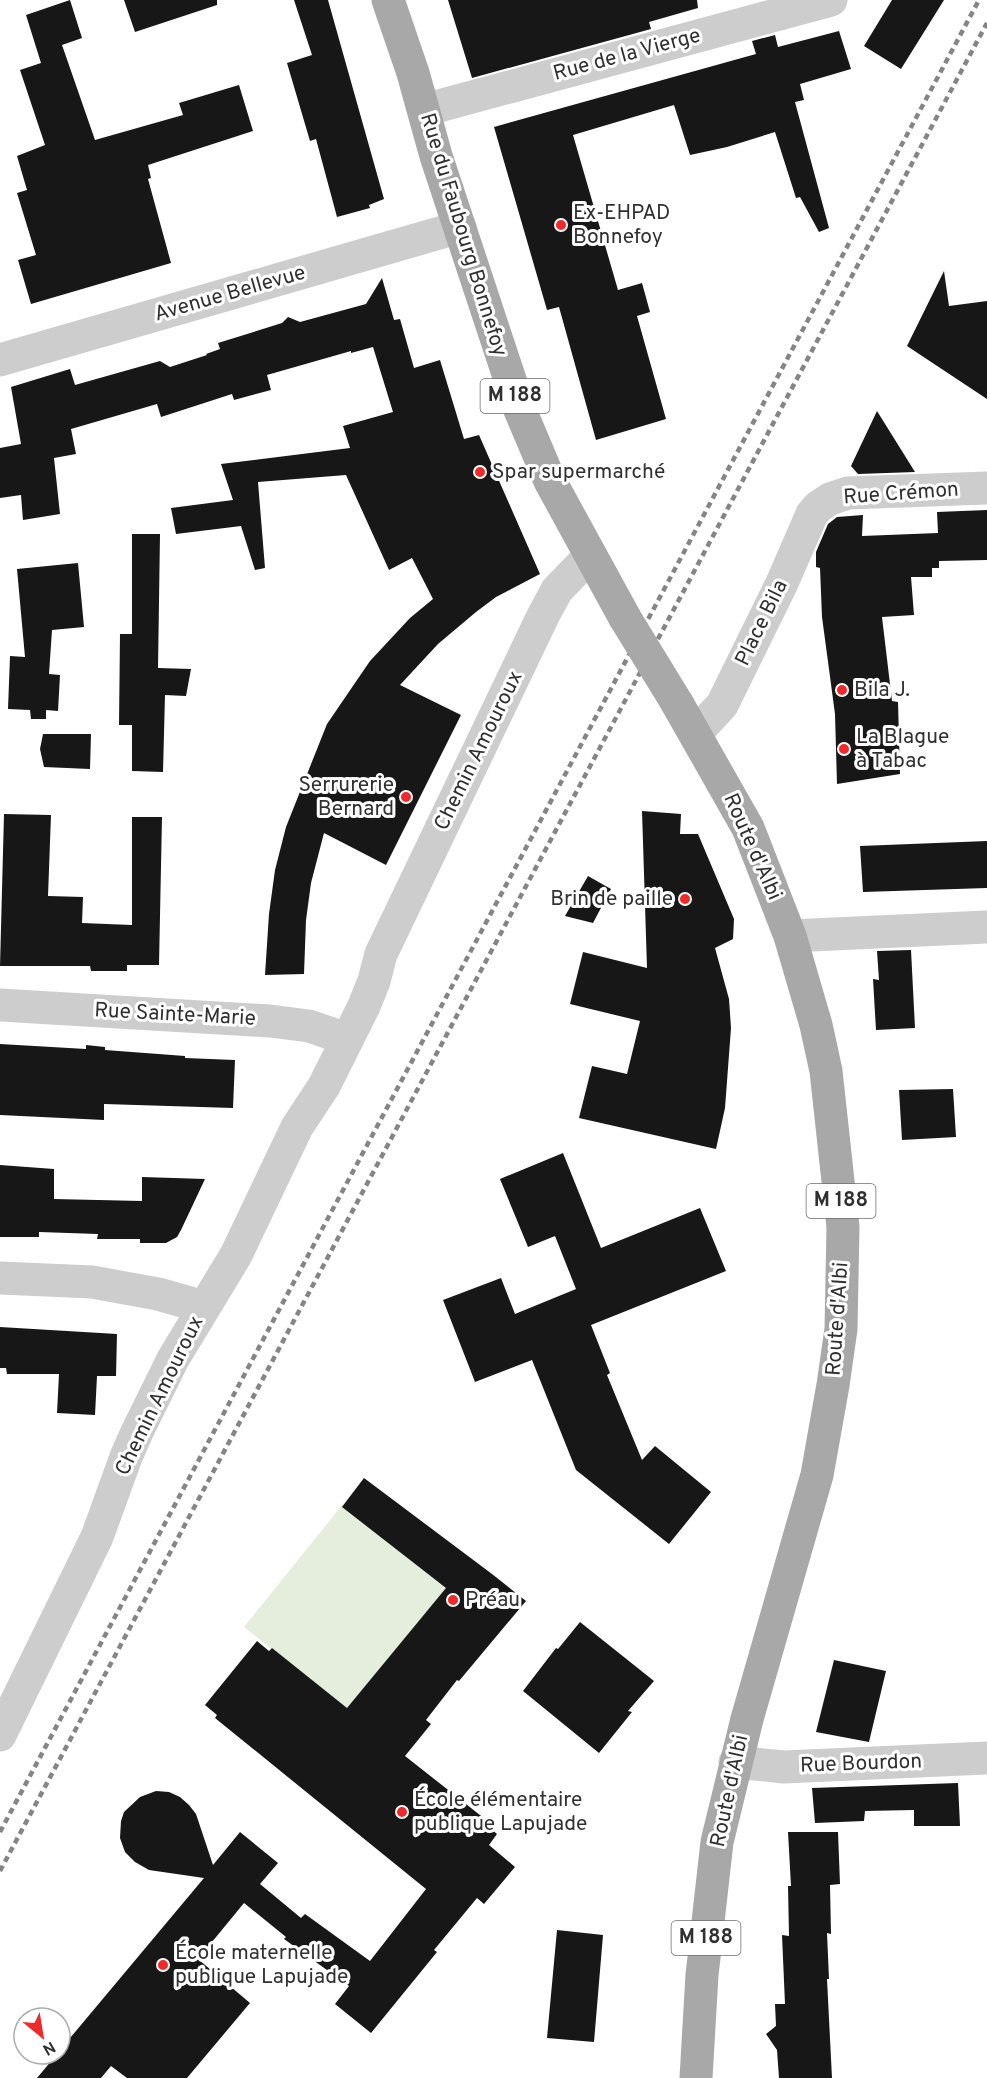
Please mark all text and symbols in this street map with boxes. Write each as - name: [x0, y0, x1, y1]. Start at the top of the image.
- street label: Rue de la Vierge: [550, 22, 704, 88]
- street label: Rue du Faubourg Bonnefoy: [413, 110, 513, 360]
- place label: Ex-EHPAD Bonnefoy: [573, 200, 670, 251]
- marker: Ex-EHPAD Bonnefoy: [554, 218, 568, 232]
- street label: Avenue Bellevue: [151, 260, 309, 328]
- road number: M 188: [480, 379, 550, 413]
- place label: Spar supermarché: [492, 459, 665, 486]
- marker: Spar supermarché: [473, 465, 487, 479]
- street label: Rue Crémon: [842, 476, 960, 512]
- street label: Place Bila: [730, 575, 794, 671]
- street label: Chemin Amouroux: [429, 667, 529, 835]
- place label: Bila J.: [854, 677, 910, 704]
- marker: Bila J.: [835, 683, 849, 697]
- place label: La Blague à Tabac: [856, 724, 949, 775]
- marker: La Blague à Tabac: [837, 742, 851, 756]
- place label: Serrurerie Bernard: [298, 772, 394, 823]
- street label: Route d'Albi: [716, 789, 788, 905]
- marker: Serrurerie Bernard: [399, 790, 413, 804]
- place label: Brin de paille: [550, 886, 673, 913]
- marker: Brin de paille: [678, 892, 692, 906]
- street label: Rue Sainte-Marie: [94, 997, 256, 1033]
- road number: M 188: [806, 1184, 876, 1218]
- street label: Route d'Albi: [821, 1261, 855, 1377]
- street label: Chemin Amouroux: [110, 1312, 210, 1480]
- place label: Préau: [465, 1587, 520, 1614]
- marker: Préau: [446, 1593, 460, 1607]
- street label: Route d'Albi: [705, 1732, 755, 1850]
- street label: Rue Bourdon: [799, 1748, 923, 1780]
- place label: École élémentaire publique Lapujade: [414, 1786, 587, 1838]
- marker: École élémentaire publique Lapujade: [395, 1805, 409, 1819]
- road number: M 188: [672, 1921, 740, 1955]
- place label: École maternelle publique Lapujade: [175, 1939, 348, 1991]
- marker: École maternelle publique Lapujade: [156, 1958, 170, 1972]
- north arrow: [12, 2006, 72, 2066]
- text: N: [39, 2036, 58, 2059]

